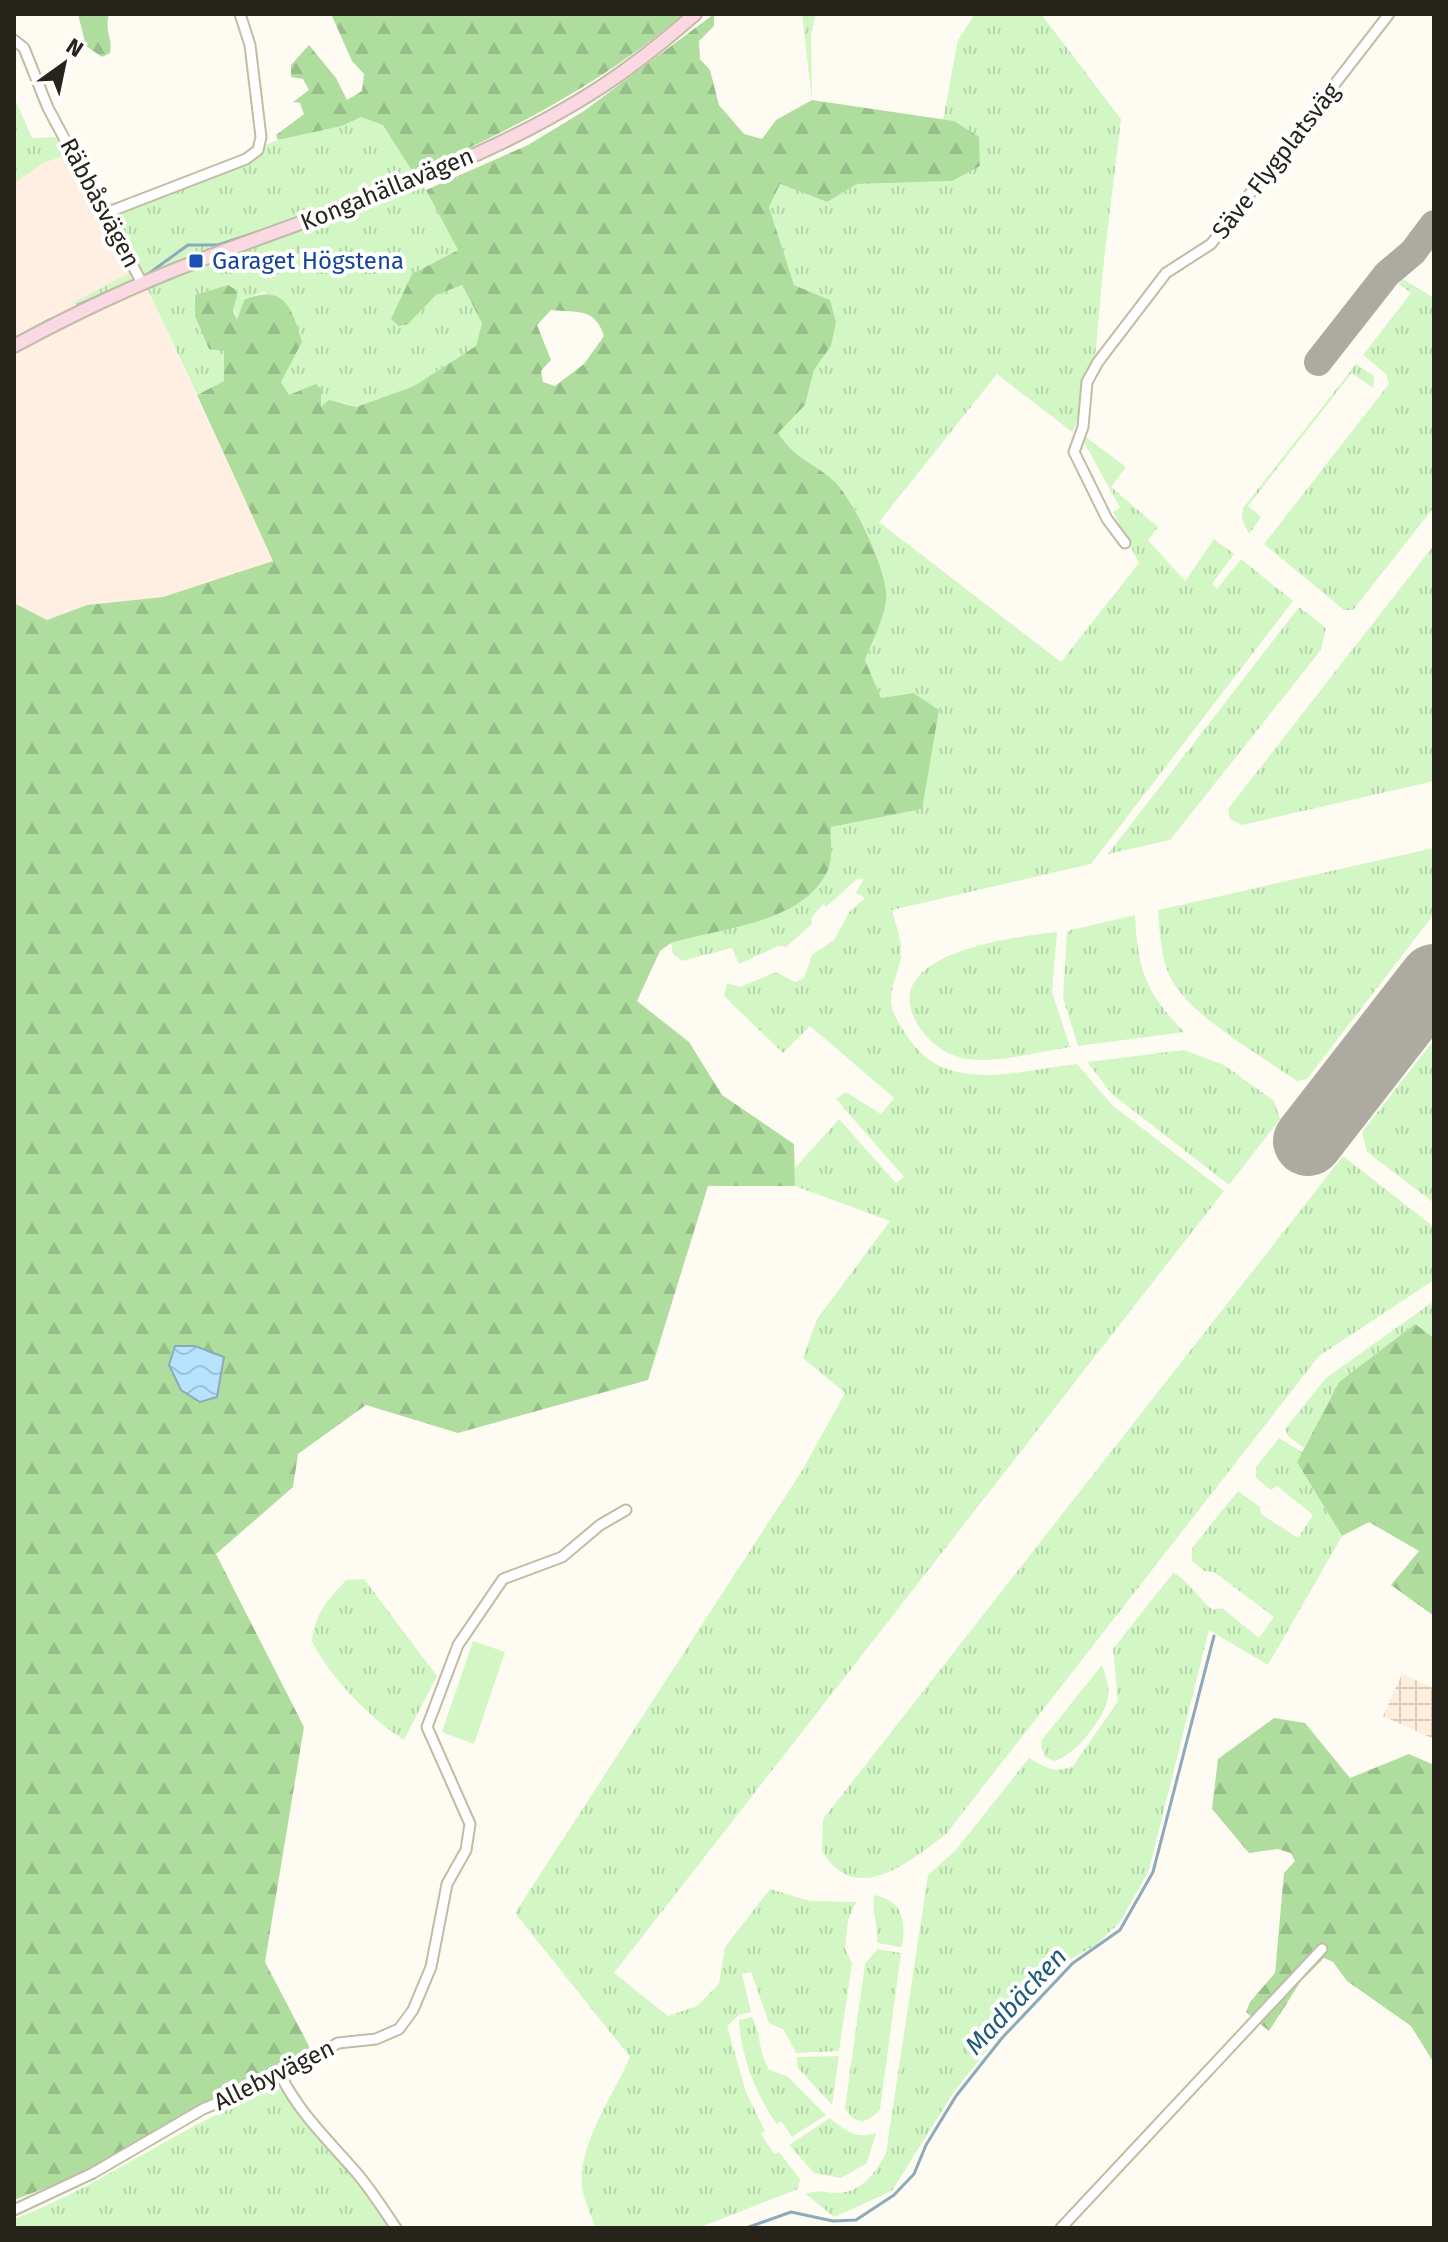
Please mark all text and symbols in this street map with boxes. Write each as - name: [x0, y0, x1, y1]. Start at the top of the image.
- north arrow: [24, 24, 104, 104]
- text: N: [61, 32, 88, 63]
- street label: Säve Flygplatsväg: [1207, 77, 1346, 244]
- street label: Räbbåsvägen: [54, 133, 146, 273]
- street label: Kongahällavägen: [296, 142, 478, 236]
- place label: Garaget Högstena: [212, 247, 404, 275]
- marker: Garaget Högstena: [187, 252, 205, 270]
- water label: Madbäcken: [959, 1941, 1073, 2061]
- street label: Allebyvägen: [209, 2034, 339, 2116]

